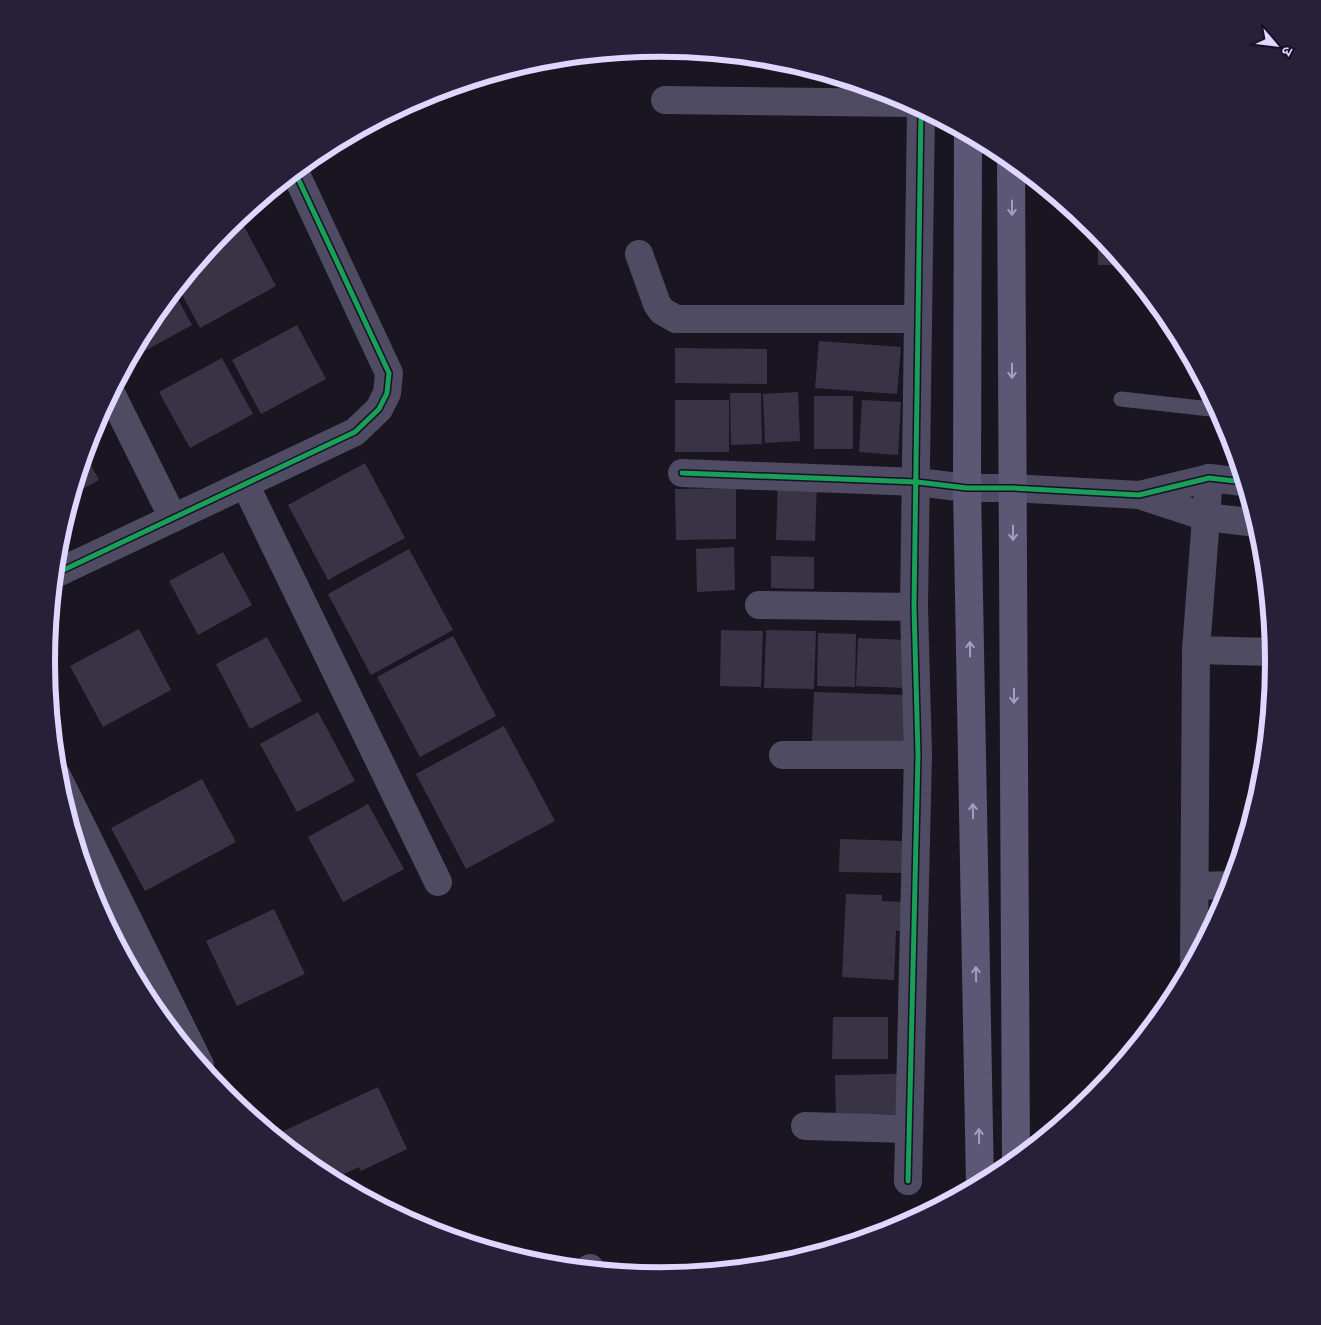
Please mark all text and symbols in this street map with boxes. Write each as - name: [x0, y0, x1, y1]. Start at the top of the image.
- north arrow: [1251, 20, 1301, 70]
- text: उ: [1278, 44, 1296, 59]
- one-way arrow: [1007, 200, 1017, 216]
- one-way arrow: [1007, 362, 1017, 379]
- one-way arrow: [1008, 525, 1018, 541]
- one-way arrow: [965, 641, 975, 657]
- one-way arrow: [1009, 688, 1018, 704]
- one-way arrow: [968, 803, 978, 820]
- one-way arrow: [971, 966, 981, 982]
- one-way arrow: [974, 1128, 984, 1144]

